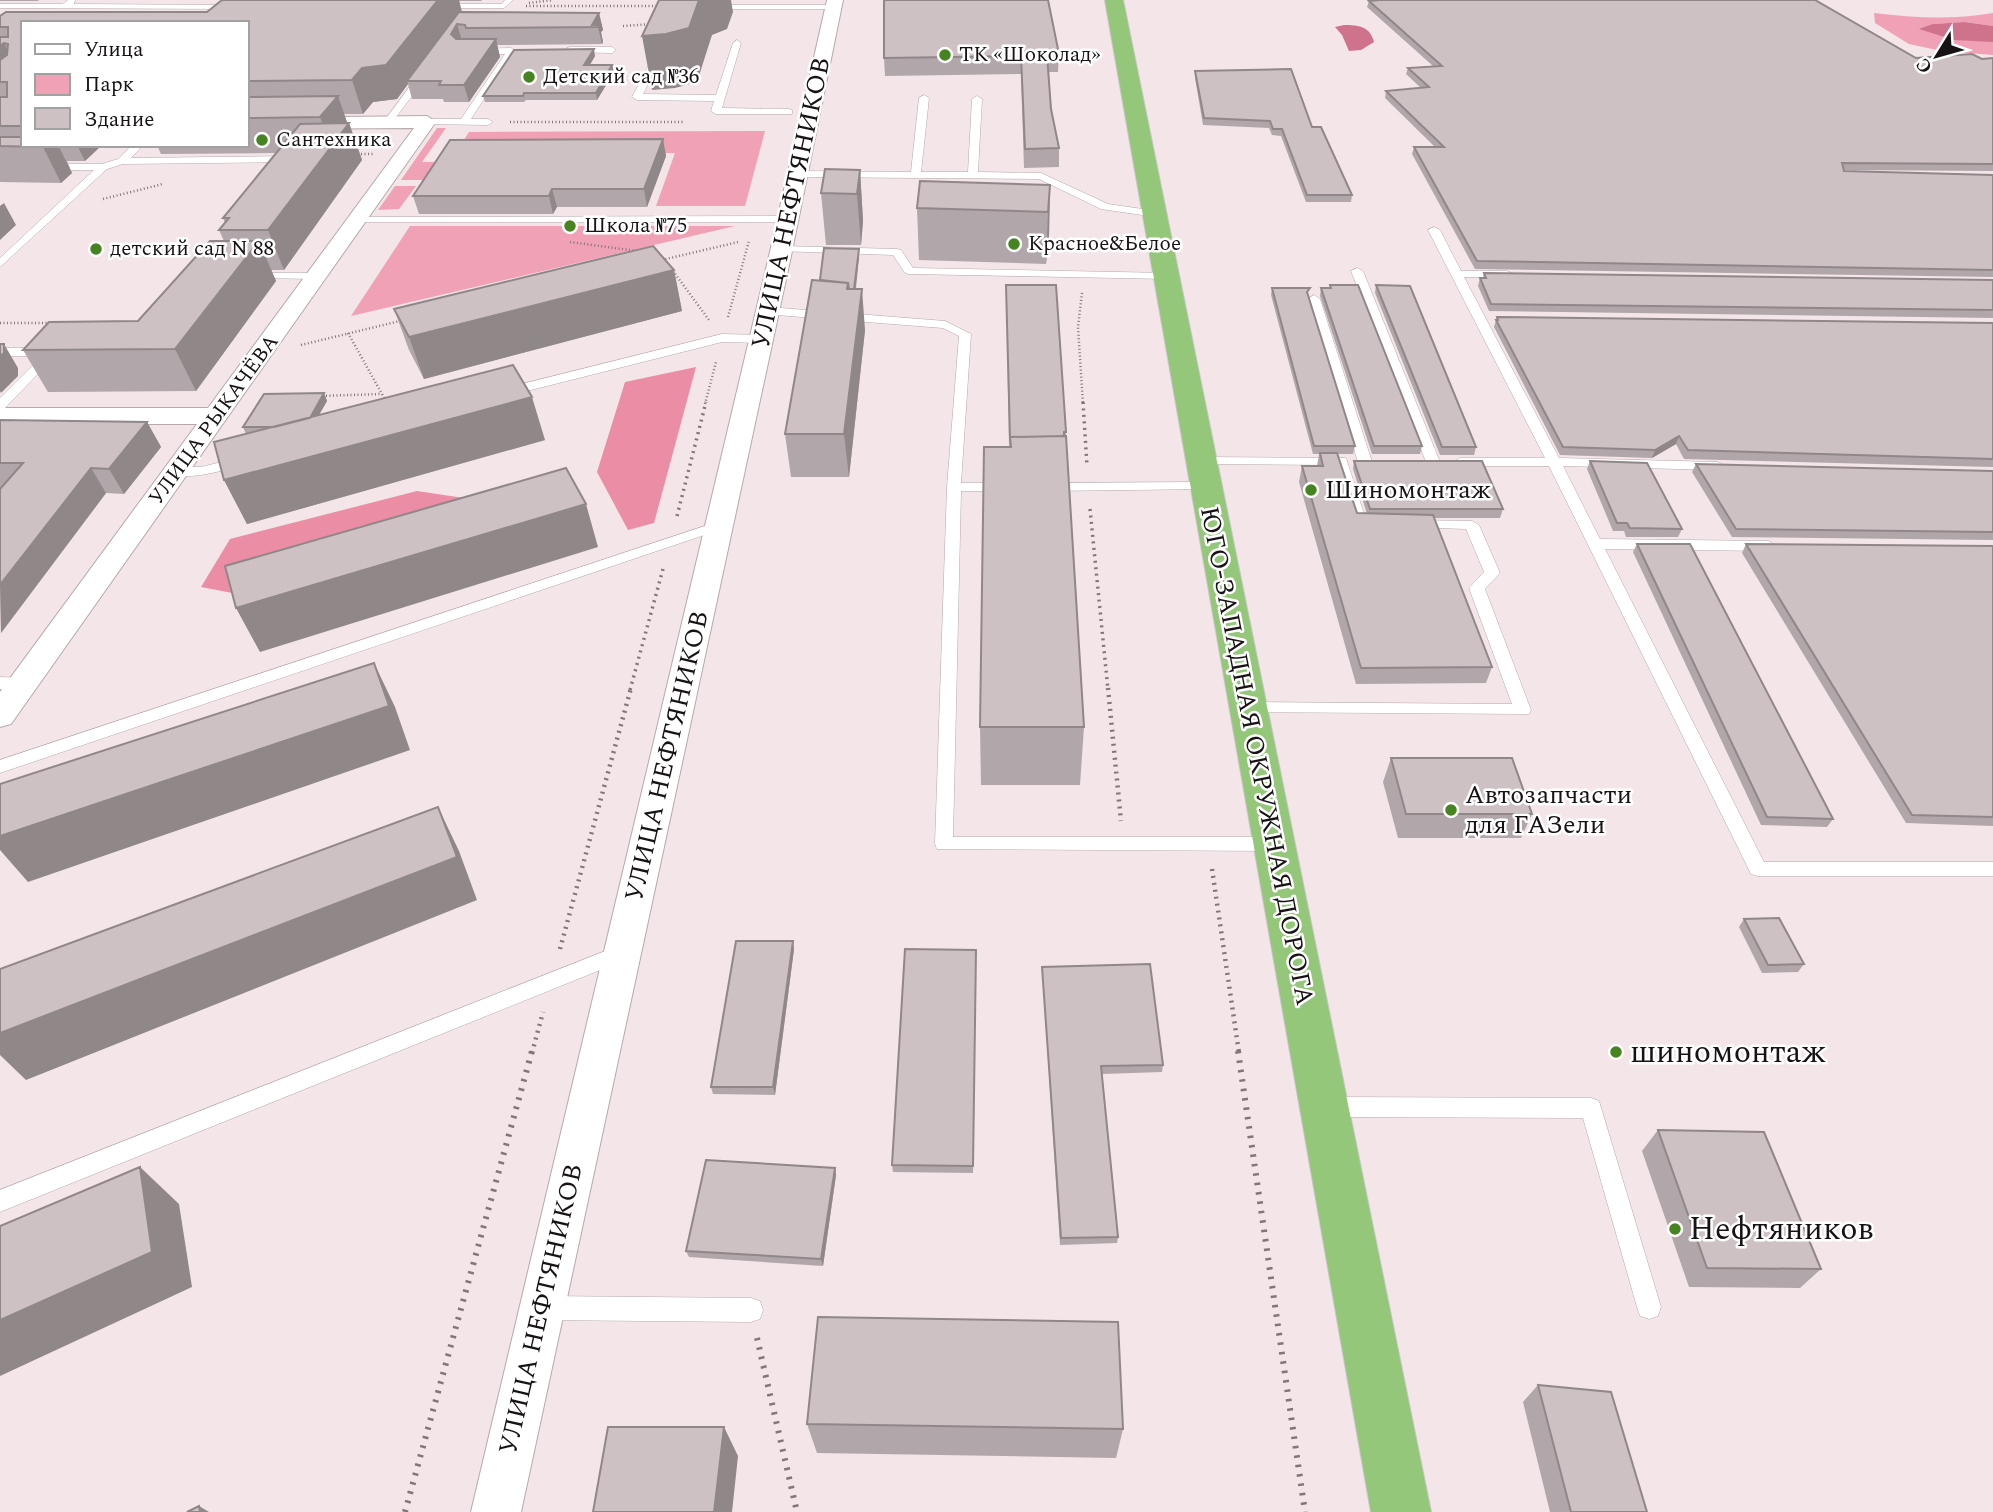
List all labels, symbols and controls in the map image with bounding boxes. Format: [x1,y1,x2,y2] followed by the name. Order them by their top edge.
[21,21,248,147] legend
[1902,21,1972,91] north arrow
[84,34,144,66] text: Улица
[959,39,1101,71] place label: ТК «Шоколад»
[937,47,953,63] marker: ТК «Шоколад»
[1909,51,1940,79] text: С
[741,54,841,352] street label: УЛИЦА НЕФТЯНИКОВ
[543,61,699,93] place label: Детский сад №36
[84,69,135,101] text: Парк
[521,69,537,85] marker: Детский сад №36
[84,104,154,136] text: Здание
[276,124,392,156] place label: Сантехника
[254,132,270,148] marker: Сантехника
[584,210,687,242] place label: Школа №75
[562,218,578,234] marker: Школа №75
[1028,228,1181,260] place label: Красное&Белое
[110,233,274,265] place label: детский сад N 88
[1006,236,1022,252] marker: Красное&Белое
[88,241,104,257] marker: детский сад N 88
[141,328,287,512] street label: УЛИЦА РЫКАЧЁВА
[1325,470,1491,510] place label: Шиномонтаж
[1303,482,1319,498] marker: Шиномонтаж
[1189,503,1325,1009] street label: ЮГО-ЗАПАДНАЯ ОКРУЖНАЯ ДОРОГА
[614,607,720,905] street label: УЛИЦА НЕФТЯНИКОВ
[1465,775,1632,845] place label: Автозапчасти для ГАЗели
[1443,802,1459,818] marker: Автозапчасти для ГАЗели
[1630,1028,1826,1077] place label: шиномонтаж
[1608,1044,1624,1060] marker: шиномонтаж
[488,1160,594,1458] street label: УЛИЦА НЕФТЯНИКОВ
[1689,1205,1874,1254] place label: Нефтяников
[1667,1221,1683,1237] marker: Нефтяников

